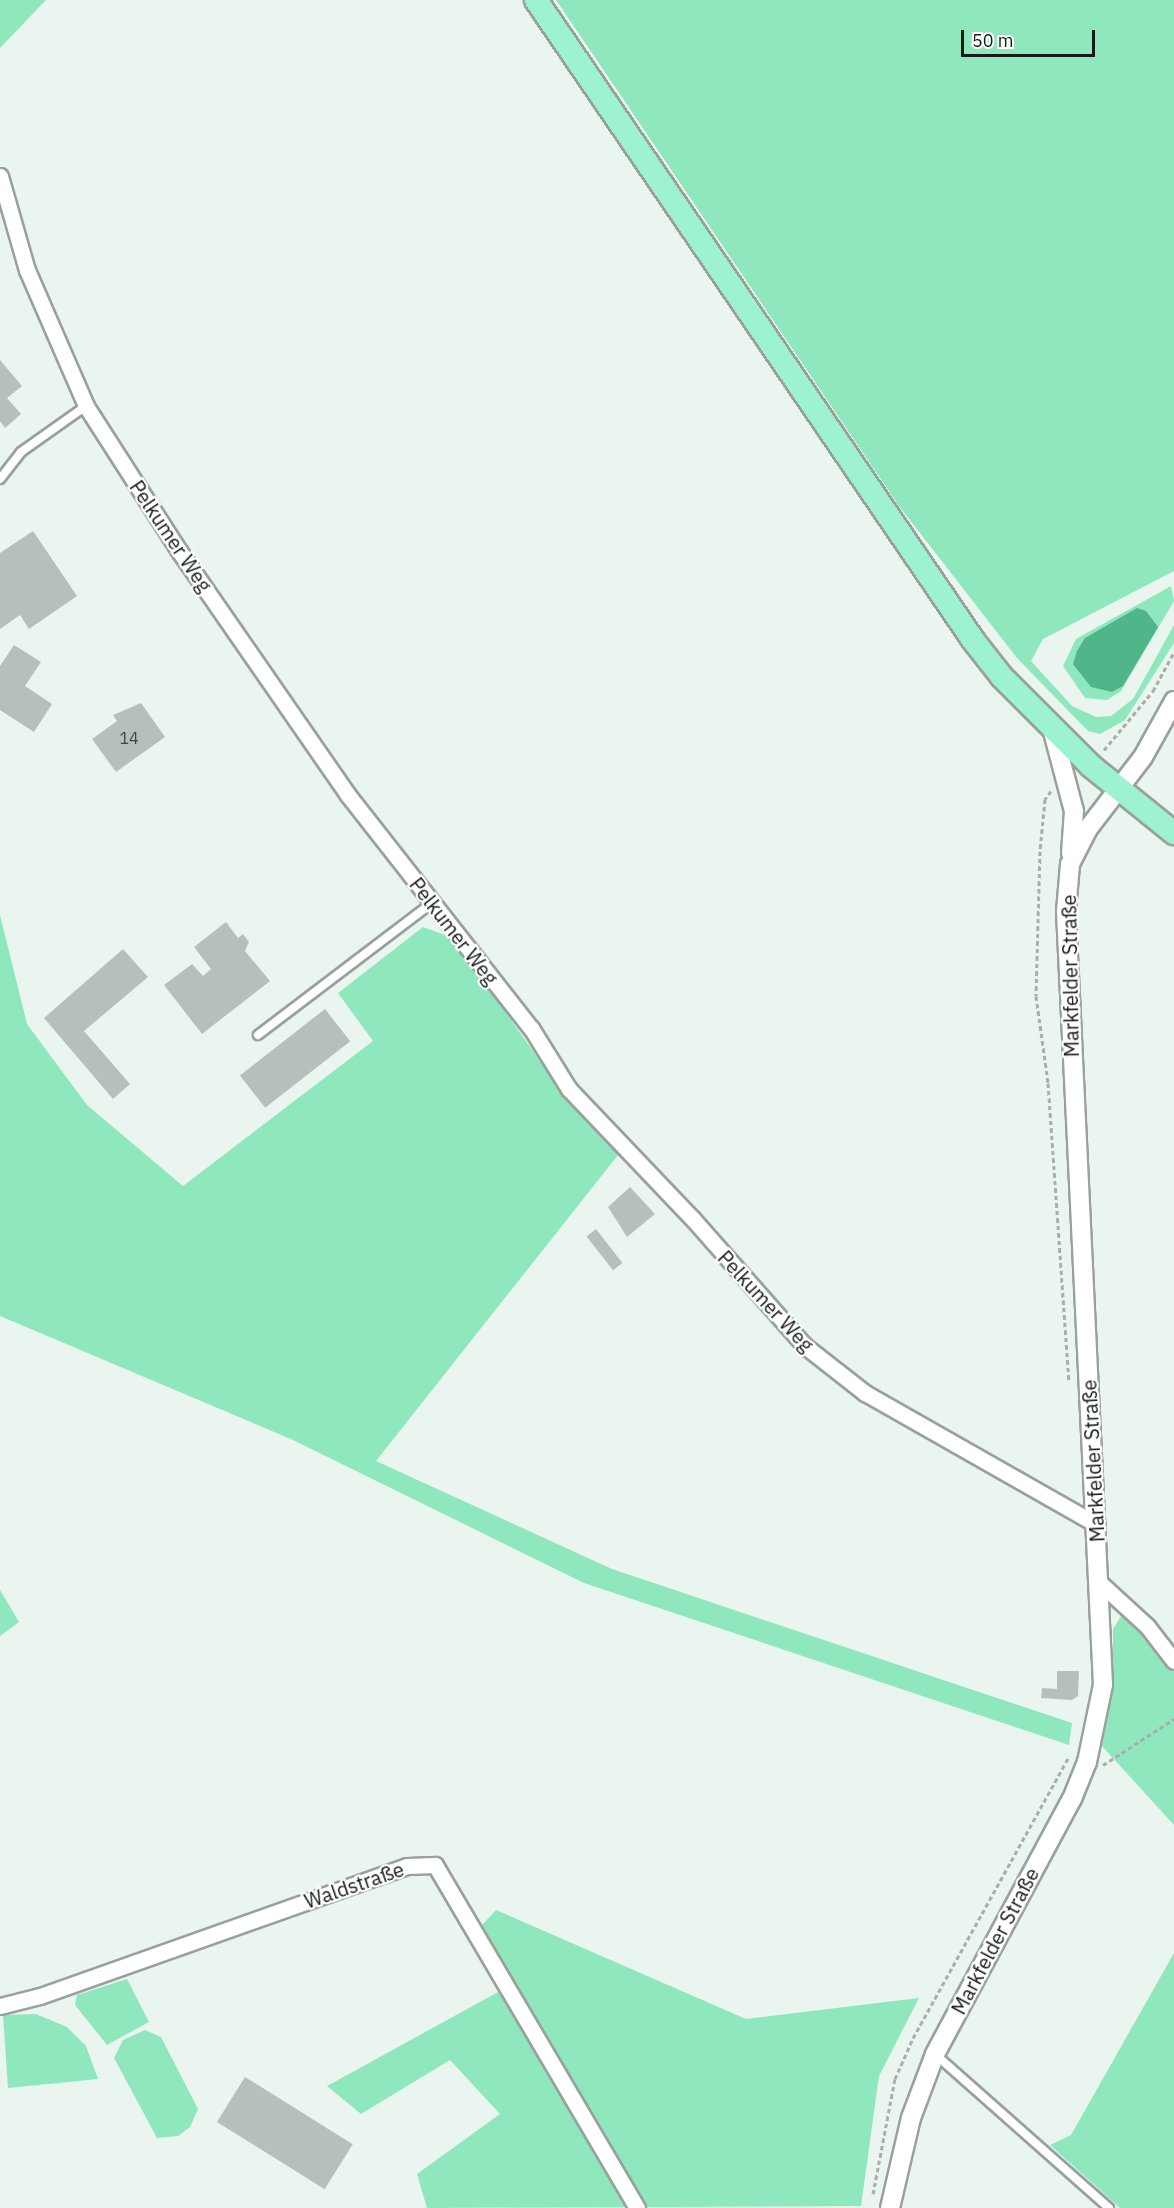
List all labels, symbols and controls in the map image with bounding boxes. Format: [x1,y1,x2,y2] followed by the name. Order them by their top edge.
[964,18,1098,56] scale bar
[972,29,1014,52] text: 50 m
[125,476,217,596] street label: Pelkumer Weg
[119,728,139,748] house number: 14
[405,873,503,989] street label: Pelkumer Weg
[1057,894,1083,1058] street label: Markfelder Straße
[713,1245,819,1357] street label: Pelkumer Weg
[1077,1379,1109,1543] street label: Markfelder Straße
[301,1857,407,1913] street label: Waldstraße
[946,1864,1044,2018] street label: Markfelder Straße

